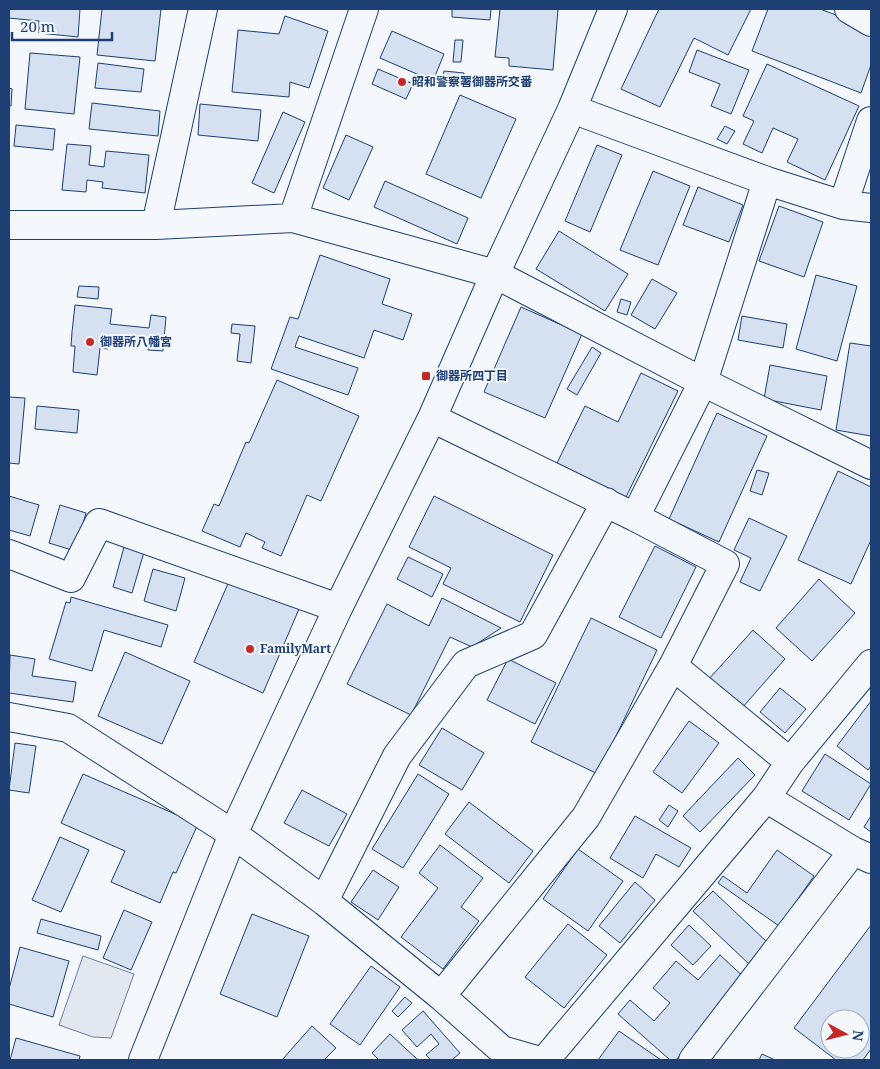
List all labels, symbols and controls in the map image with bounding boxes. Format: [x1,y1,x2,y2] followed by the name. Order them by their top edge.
[12,10,112,42] scale bar
[20,16,55,36] text: 20 m
[412,73,533,90] place label: 昭和警察署御器所交番
[396,76,408,88] marker: 昭和警察署御器所交番
[100,333,172,350] place label: 御器所八幡宮
[84,336,96,348] marker: 御器所八幡宮
[436,367,508,384] place label: 御器所四丁目
[420,370,432,382] marker: 御器所四丁目
[260,640,331,657] place label: FamilyMart
[244,643,256,655] marker: FamilyMart
[820,1009,870,1059] north arrow
[848,1029,869,1042] text: N

